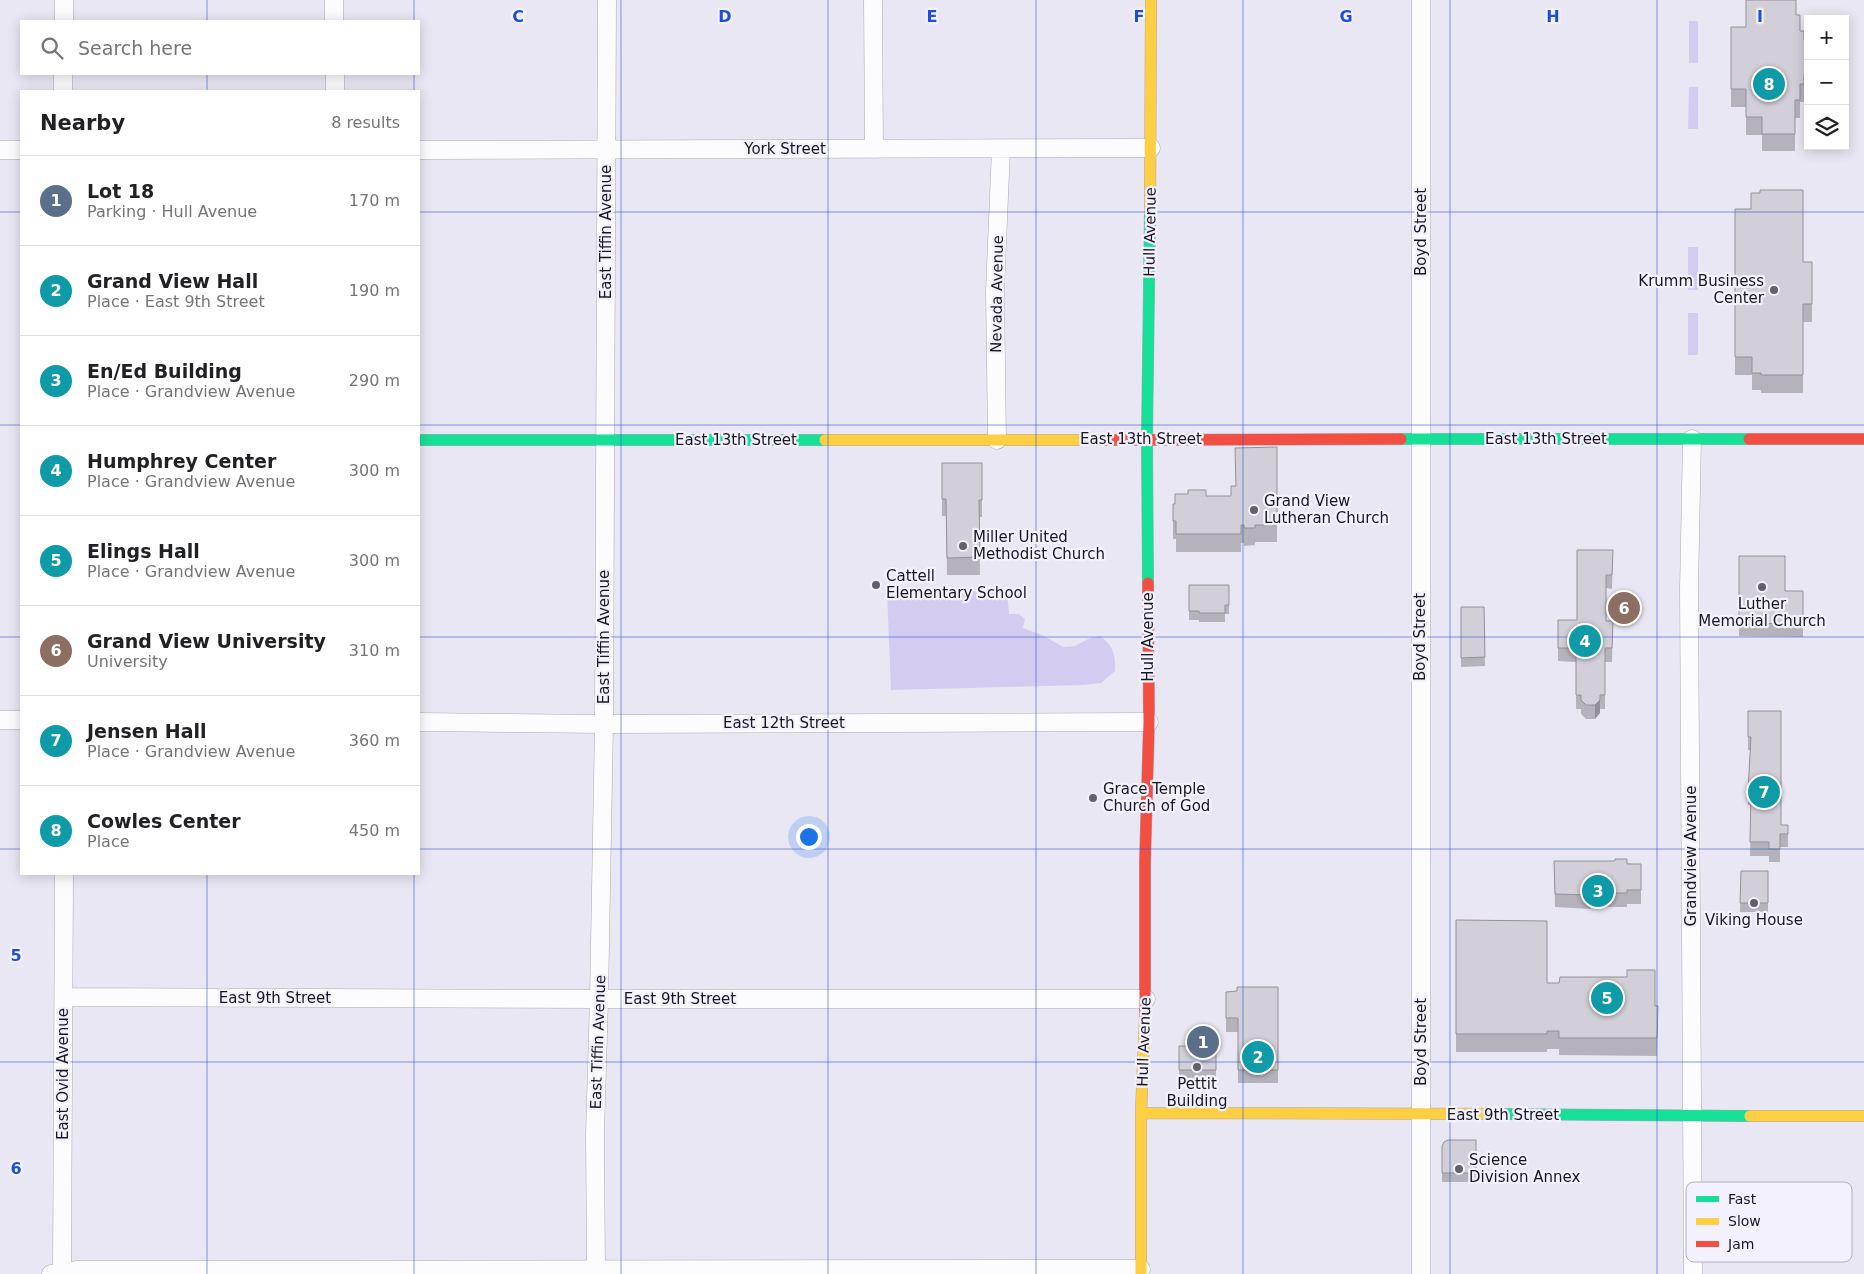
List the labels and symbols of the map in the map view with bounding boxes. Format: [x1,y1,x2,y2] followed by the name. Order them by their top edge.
[512,7,524,26] text: C
[718,7,732,26] text: D
[927,7,937,26] text: E
[1134,7,1144,26] text: F
[1339,7,1353,26] text: G
[1546,7,1560,26] text: H
[1757,7,1763,26] text: I
[1753,65,1785,103] pin: 8
[743,140,826,158] street label: York Street
[597,165,615,299] street label: East Tiffin Avenue
[1140,187,1160,277] street label: Hull Avenue
[1412,188,1430,276] street label: Boyd Street
[987,235,1007,353] street label: Nevada Avenue
[1638,272,1765,307] place label: Krumm Business Center
[1768,284,1780,296] marker: Krumm Business Center
[1080,430,1202,448] street label: East 13th Street
[1485,430,1607,448] street label: East 13th Street
[675,431,797,449] street label: East 13th Street
[1264,492,1389,527] place label: Grand View Lutheran Church
[1248,504,1260,516] marker: Grand View Lutheran Church
[973,528,1105,563] place label: Miller United Methodist Church
[957,540,969,552] marker: Miller United Methodist Church
[886,567,1027,602] place label: Cattell Elementary School
[595,570,613,704] street label: East Tiffin Avenue
[870,579,882,591] marker: Cattell Elementary School
[1756,581,1768,593] marker: Luther Memorial Church
[1608,589,1640,627] pin: 6
[1139,592,1157,682] street label: Hull Avenue
[1411,593,1429,681] street label: Boyd Street
[1698,595,1826,630] place label: Luther Memorial Church
[1569,622,1601,660] pin: 4
[723,714,845,732] street label: East 12th Street
[1748,773,1780,811] pin: 7
[1103,780,1210,815] place label: Grace Temple Church of God
[1682,785,1700,927] street label: Grandview Avenue
[1087,792,1099,804] marker: Grace Temple Church of God
[796,824,822,850] your location
[1582,872,1614,910] pin: 3
[1748,897,1760,909] marker: Viking House
[1705,911,1803,929] place label: Viking House
[10,946,22,965] text: 5
[587,974,609,1110] street label: East Tiffin Avenue
[1591,979,1623,1017] pin: 5
[219,989,331,1007] street label: East 9th Street
[624,990,736,1008] street label: East 9th Street
[1133,997,1155,1087] street label: Hull Avenue
[1412,998,1430,1086] street label: Boyd Street
[54,1008,72,1140] street label: East Ovid Avenue
[1187,1023,1219,1061] pin: 1
[1242,1038,1274,1076] pin: 2
[1191,1061,1203,1073] marker: Pettit Building
[1167,1075,1227,1110] place label: Pettit Building
[1447,1106,1559,1124] street label: East 9th Street
[1469,1151,1580,1186] place label: Science Division Annex
[10,1159,22,1178] text: 6
[1453,1163,1465,1175] marker: Science Division Annex
[1686,1182,1852,1262] legend
[1728,1191,1757,1207] text: Fast
[1728,1213,1761,1229] text: Slow
[1727,1236,1754,1252] text: Jam

